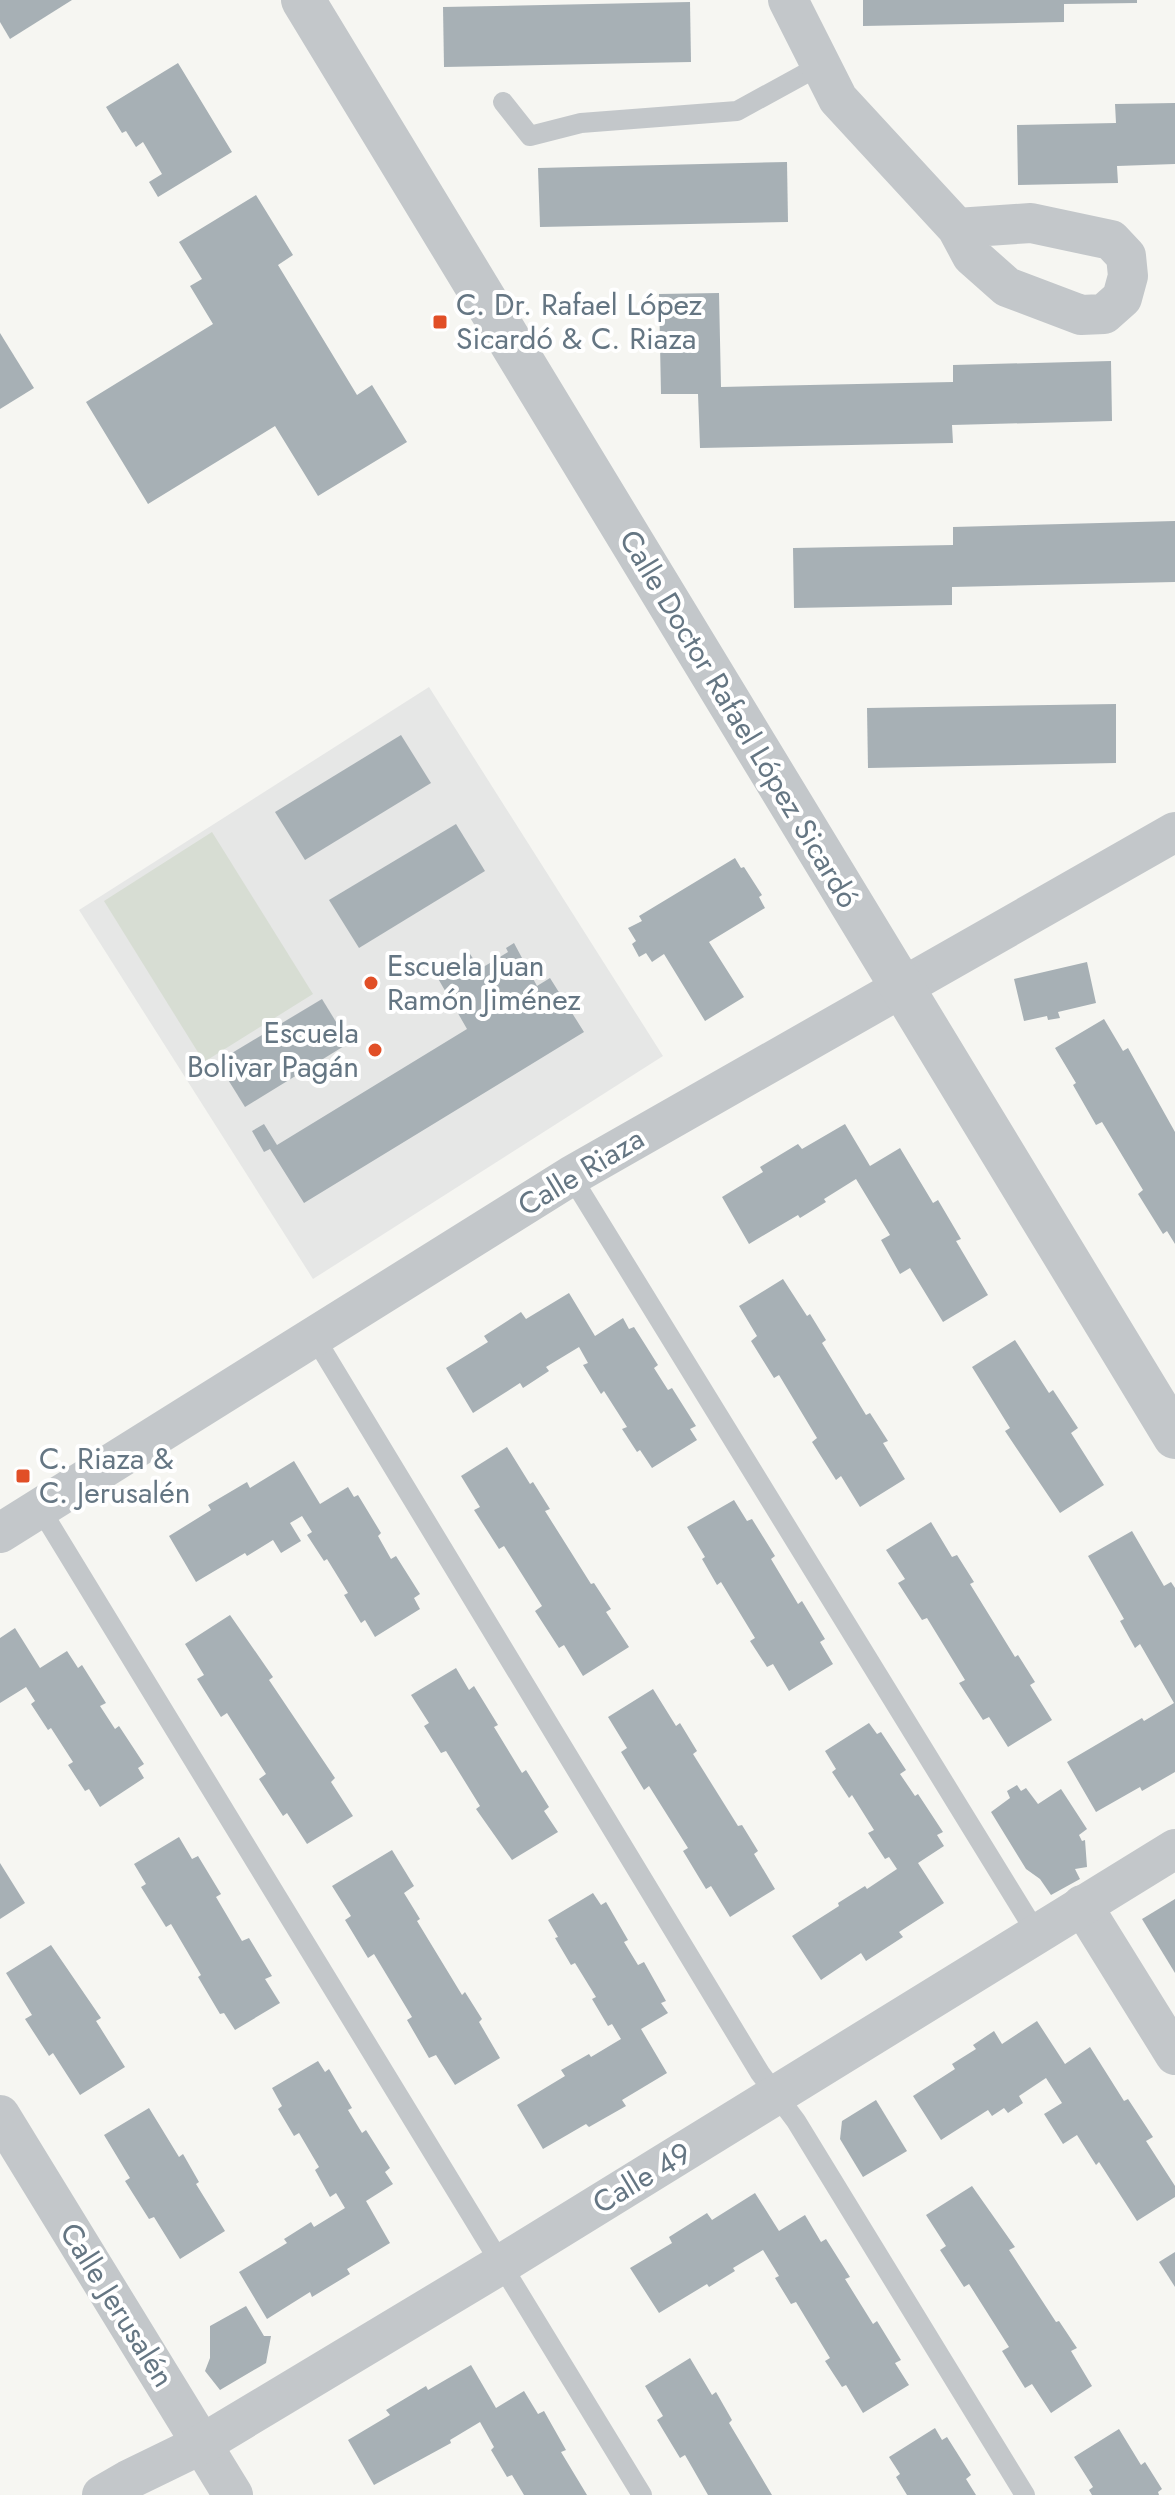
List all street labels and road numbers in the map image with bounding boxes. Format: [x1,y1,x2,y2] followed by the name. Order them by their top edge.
[609,522,870,916] street label: Calle Doctor Rafael López Sicardó
[509,1117,652,1226] street label: Calle Riaza
[584,2131,699,2224] street label: Calle 49
[50,2214,185,2395] street label: Calle Jerusalén

